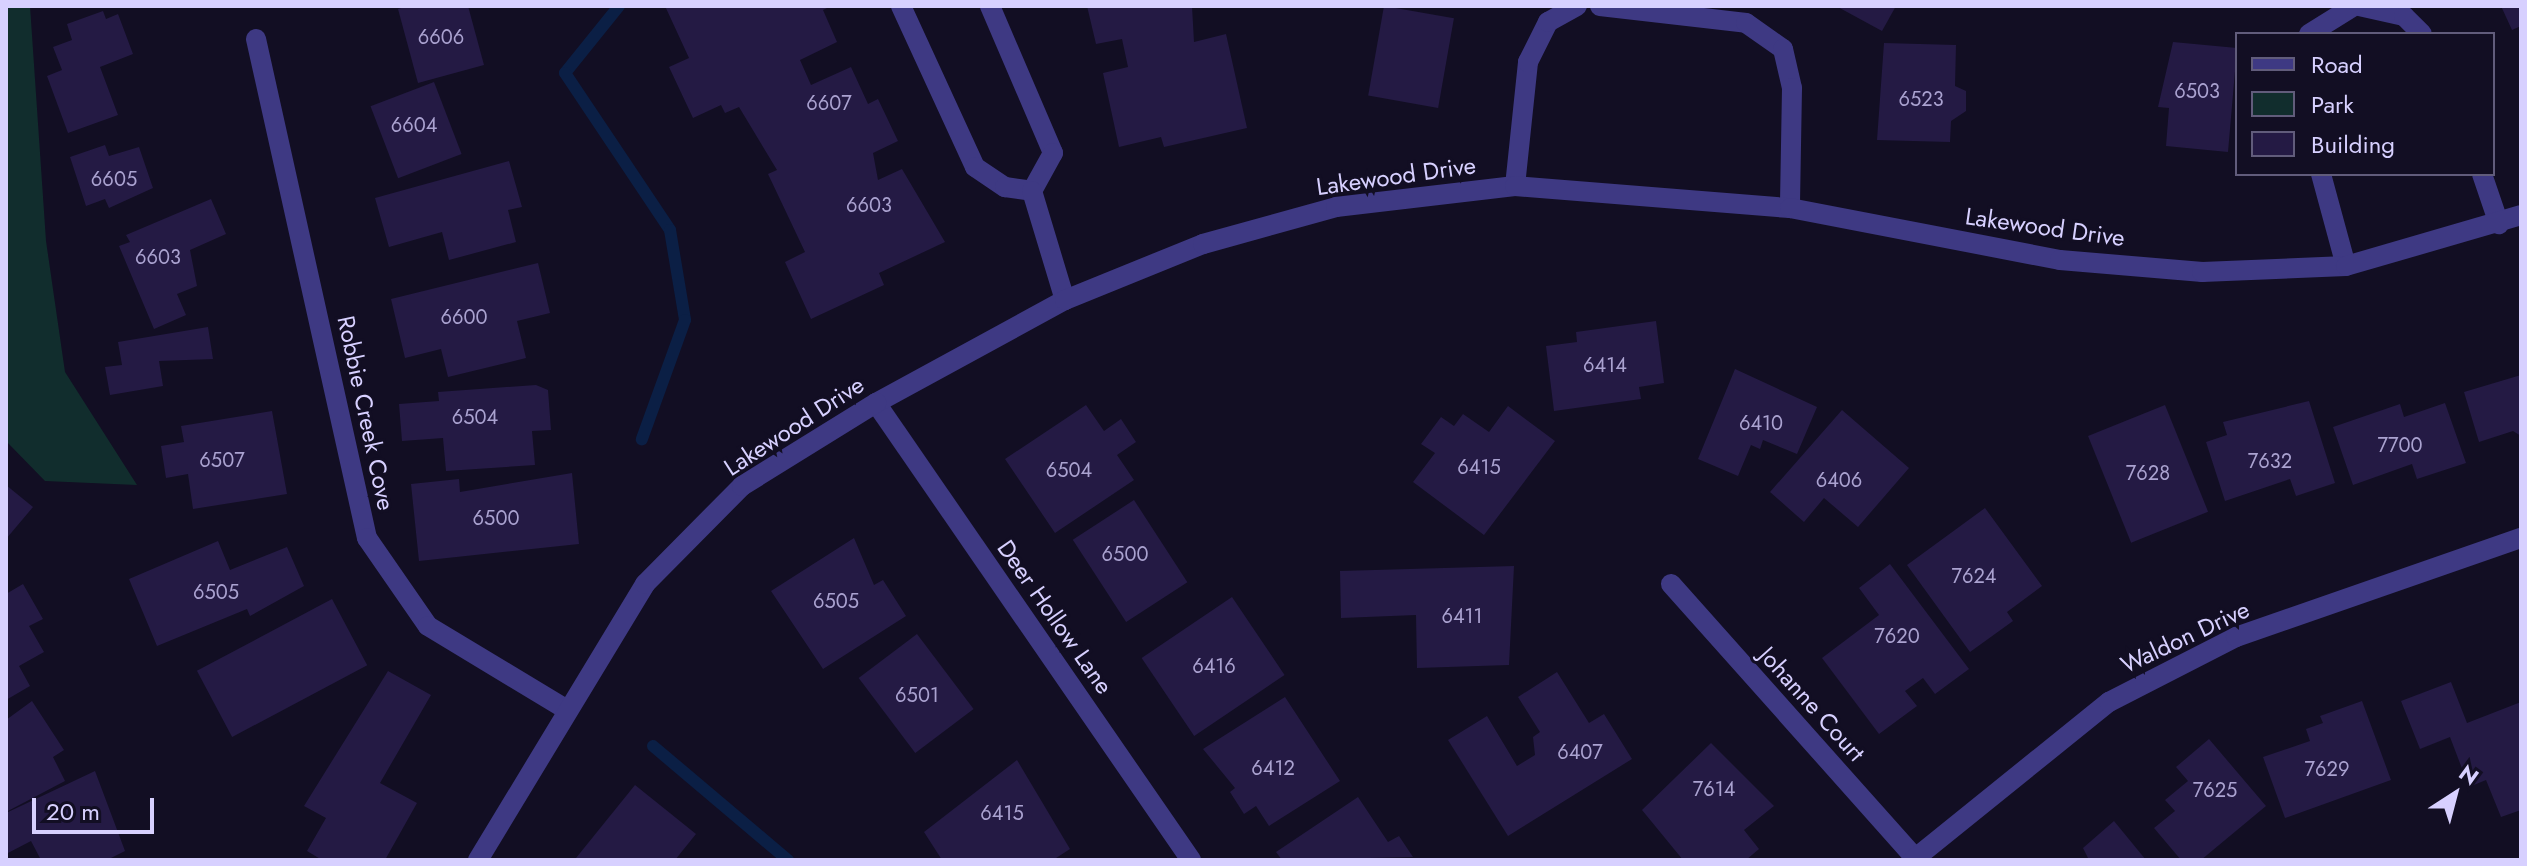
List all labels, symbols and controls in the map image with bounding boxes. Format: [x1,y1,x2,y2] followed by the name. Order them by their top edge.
[418,25,464,49] house number: 6606
[2235,32,2495,176] legend
[2311,47,2363,82] text: Road
[2174,79,2220,103] house number: 6503
[1898,87,1944,111] house number: 6523
[2311,87,2354,122] text: Park
[806,91,852,115] house number: 6607
[391,113,437,137] house number: 6604
[2311,127,2395,162] text: Building
[1314,151,1478,201] street label: Lakewood Drive
[91,167,137,191] house number: 6605
[846,193,892,217] house number: 6603
[1963,202,2127,252] street label: Lakewood Drive
[135,245,181,269] house number: 6603
[440,305,488,329] house number: 6600
[331,313,401,513] street label: Robbie Creek Cove
[1583,353,1627,377] house number: 6414
[719,370,869,482] street label: Lakewood Drive
[452,405,498,429] house number: 6504
[1739,411,1783,435] house number: 6410
[2378,433,2422,457] house number: 7700
[199,448,245,472] house number: 6507
[2248,449,2292,473] house number: 7632
[1457,455,1501,479] house number: 6415
[1046,458,1092,482] house number: 6504
[2126,461,2170,485] house number: 7628
[1816,468,1862,492] house number: 6406
[473,506,519,530] house number: 6500
[991,534,1119,700] street label: Deer Hollow Lane
[1102,542,1148,566] house number: 6500
[1951,564,1997,588] house number: 7624
[193,580,239,604] house number: 6505
[813,589,859,613] house number: 6505
[2116,595,2254,679] street label: Waldon Drive
[1441,604,1483,628] house number: 6411
[1874,624,1920,648] house number: 7620
[1753,641,1871,767] street label: Johanne Court
[1192,654,1236,678] house number: 6416
[895,683,939,707] house number: 6501
[1557,740,1603,764] house number: 6407
[2415,754,2495,834] north arrow
[1251,756,1295,780] house number: 6412
[2305,757,2349,781] house number: 7629
[2453,757,2486,793] text: N
[1693,777,1735,801] house number: 7614
[2193,778,2237,802] house number: 7625
[36,782,158,832] scale bar
[46,794,100,829] text: 20 m
[980,801,1024,825] house number: 6415

